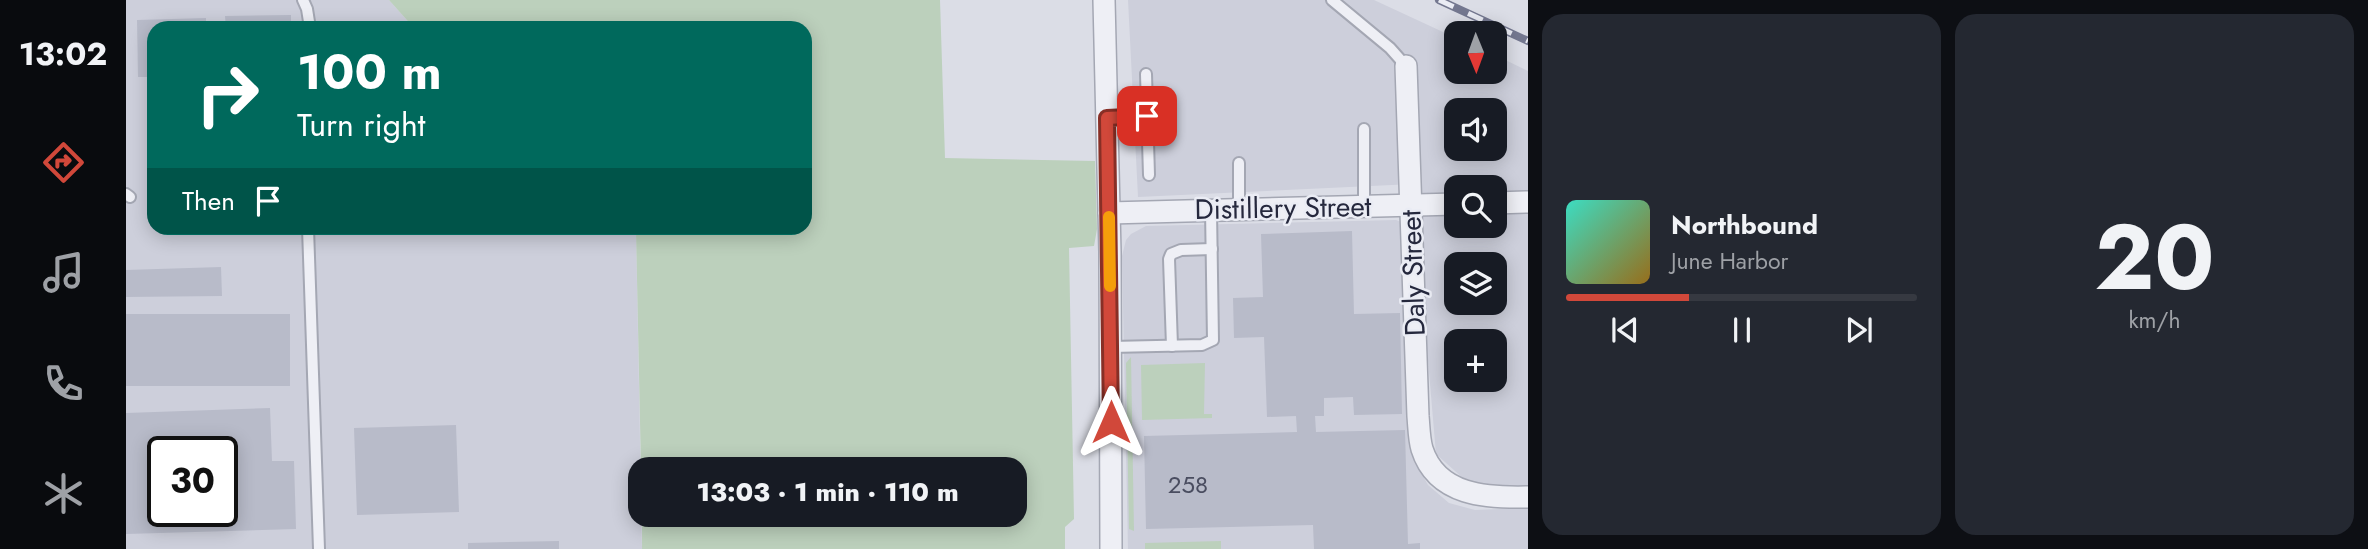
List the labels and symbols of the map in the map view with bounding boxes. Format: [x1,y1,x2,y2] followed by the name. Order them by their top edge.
[1444,21,1507,84] north arrow
[1117,86,1177,146] pin
[1194,186,1372,230] street label: Distillery Street
[1390,209,1436,337] street label: Daly Street
[1074,385,1148,459] position arrow
[147,436,238,527] speed limit sign: 30
[1168,467,1208,502] house number: 258

